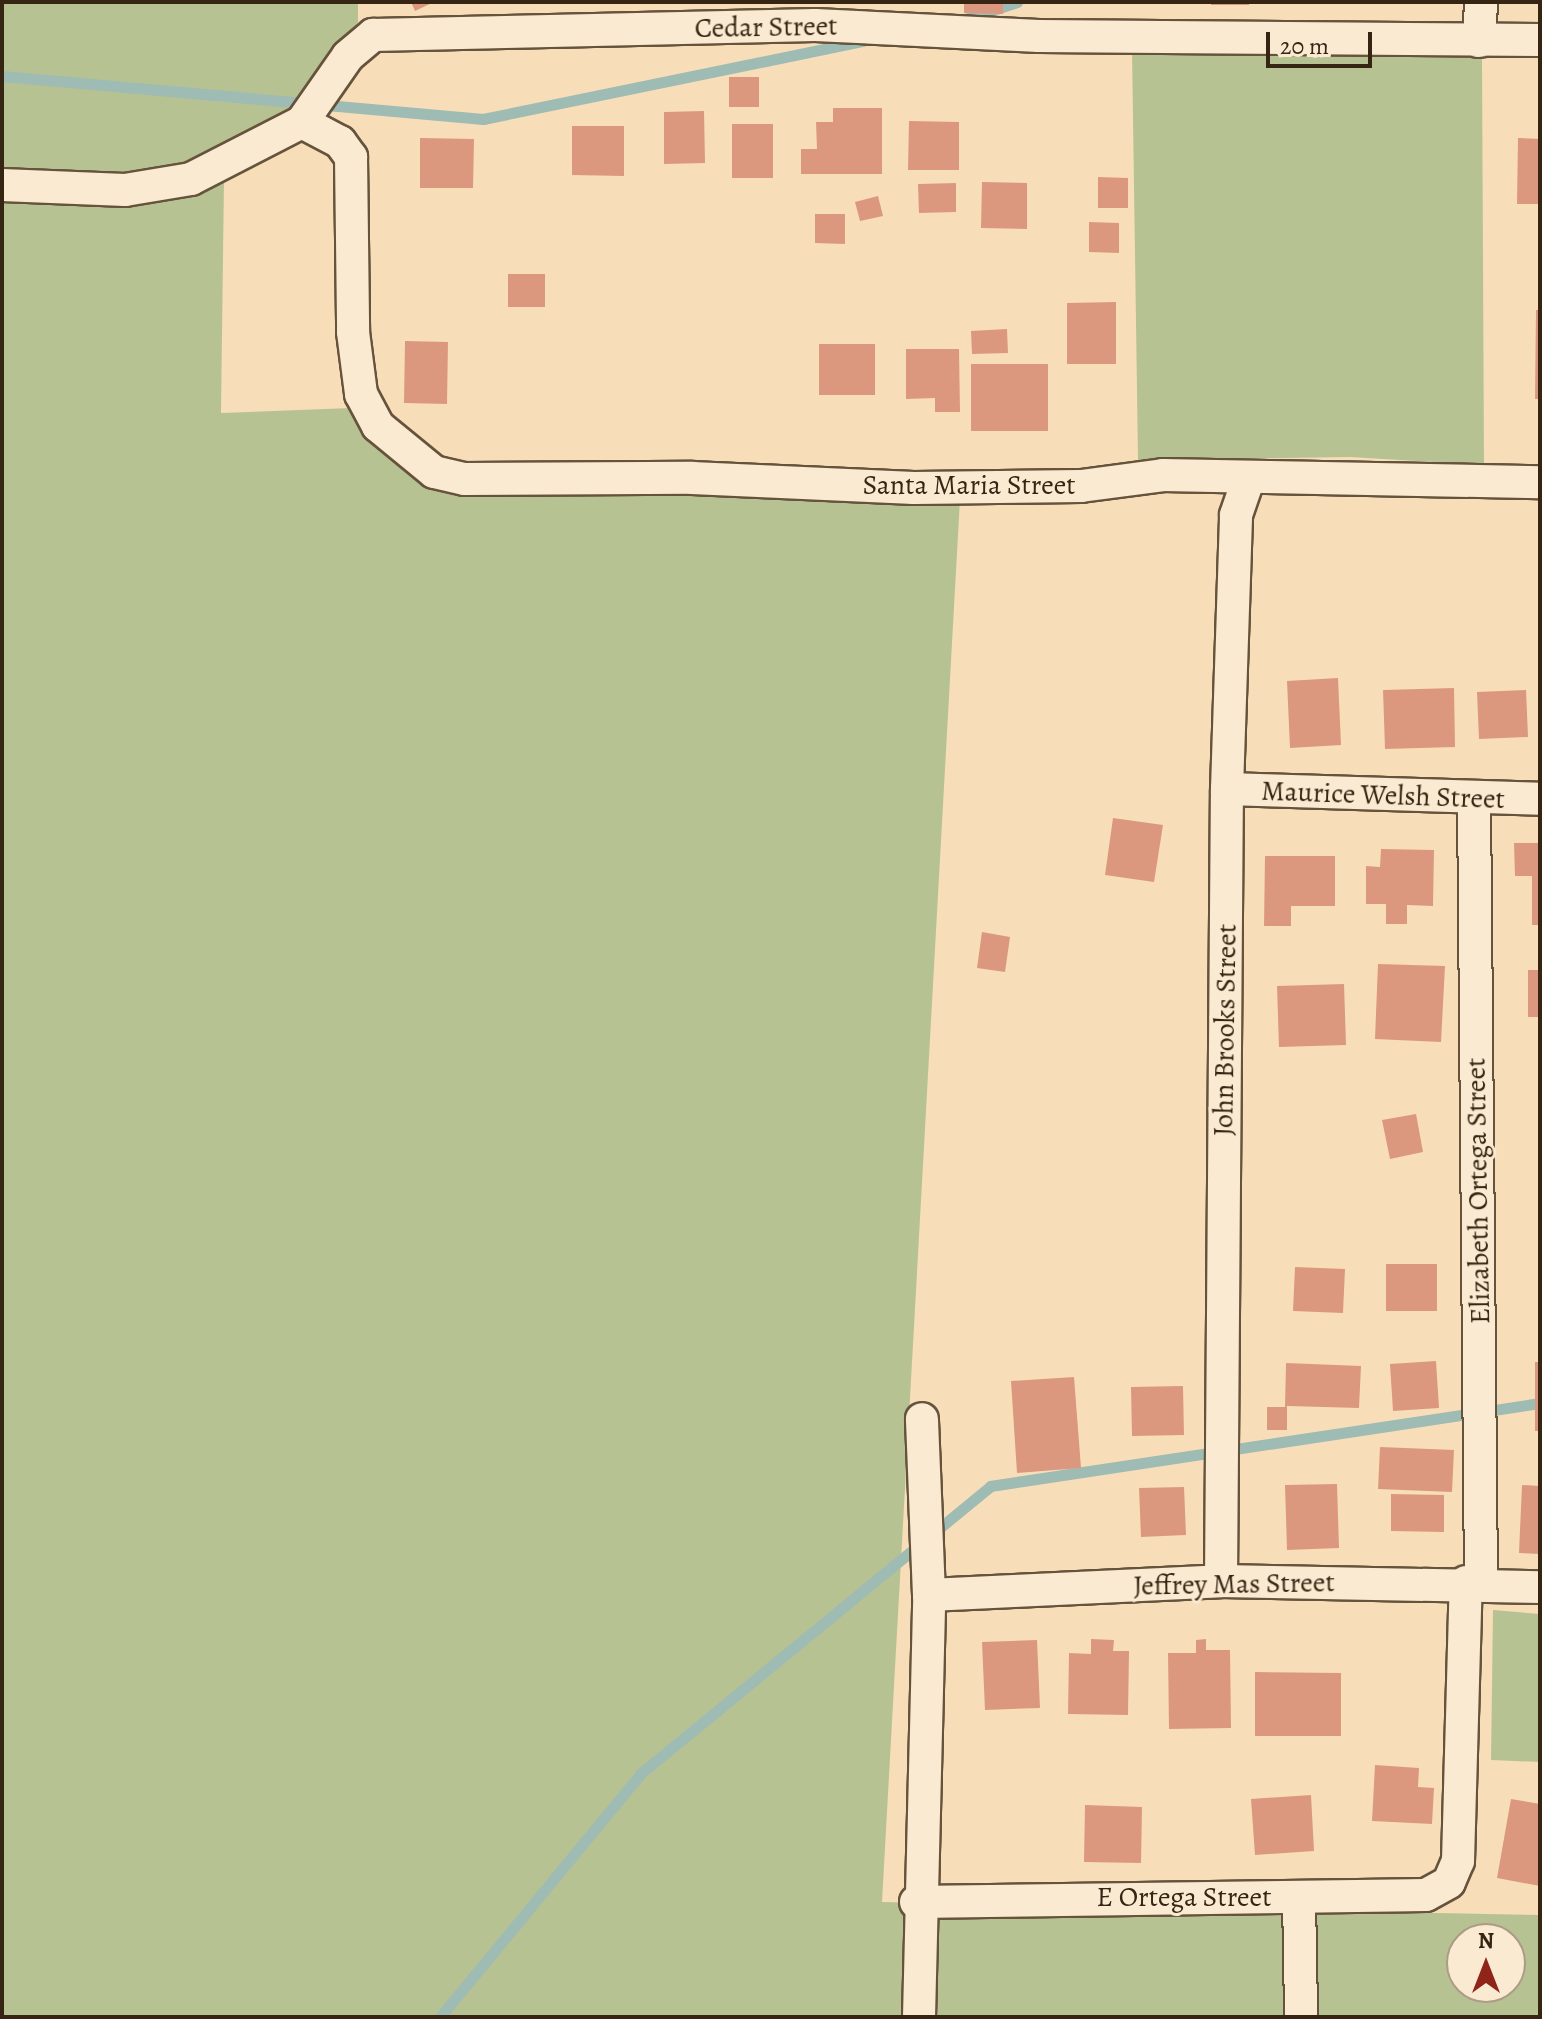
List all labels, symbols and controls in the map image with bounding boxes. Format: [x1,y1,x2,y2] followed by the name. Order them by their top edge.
[694,9,838,45] street label: Cedar Street
[1270,16,1376,66] scale bar
[1280,30,1329,62] text: 20 m
[862,468,1076,502] street label: Santa Maria Street
[1261,774,1505,816] street label: Maurice Welsh Street
[1206,924,1244,1136] street label: John Brooks Street
[1459,1058,1497,1324] street label: Elizabeth Ortega Street
[1133,1565,1335,1603] street label: Jeffrey Mas Street
[1097,1880,1271,1914] street label: E Ortega Street
[1446,1923,1526,2003] north arrow
[1478,1926,1494,1956] text: N

